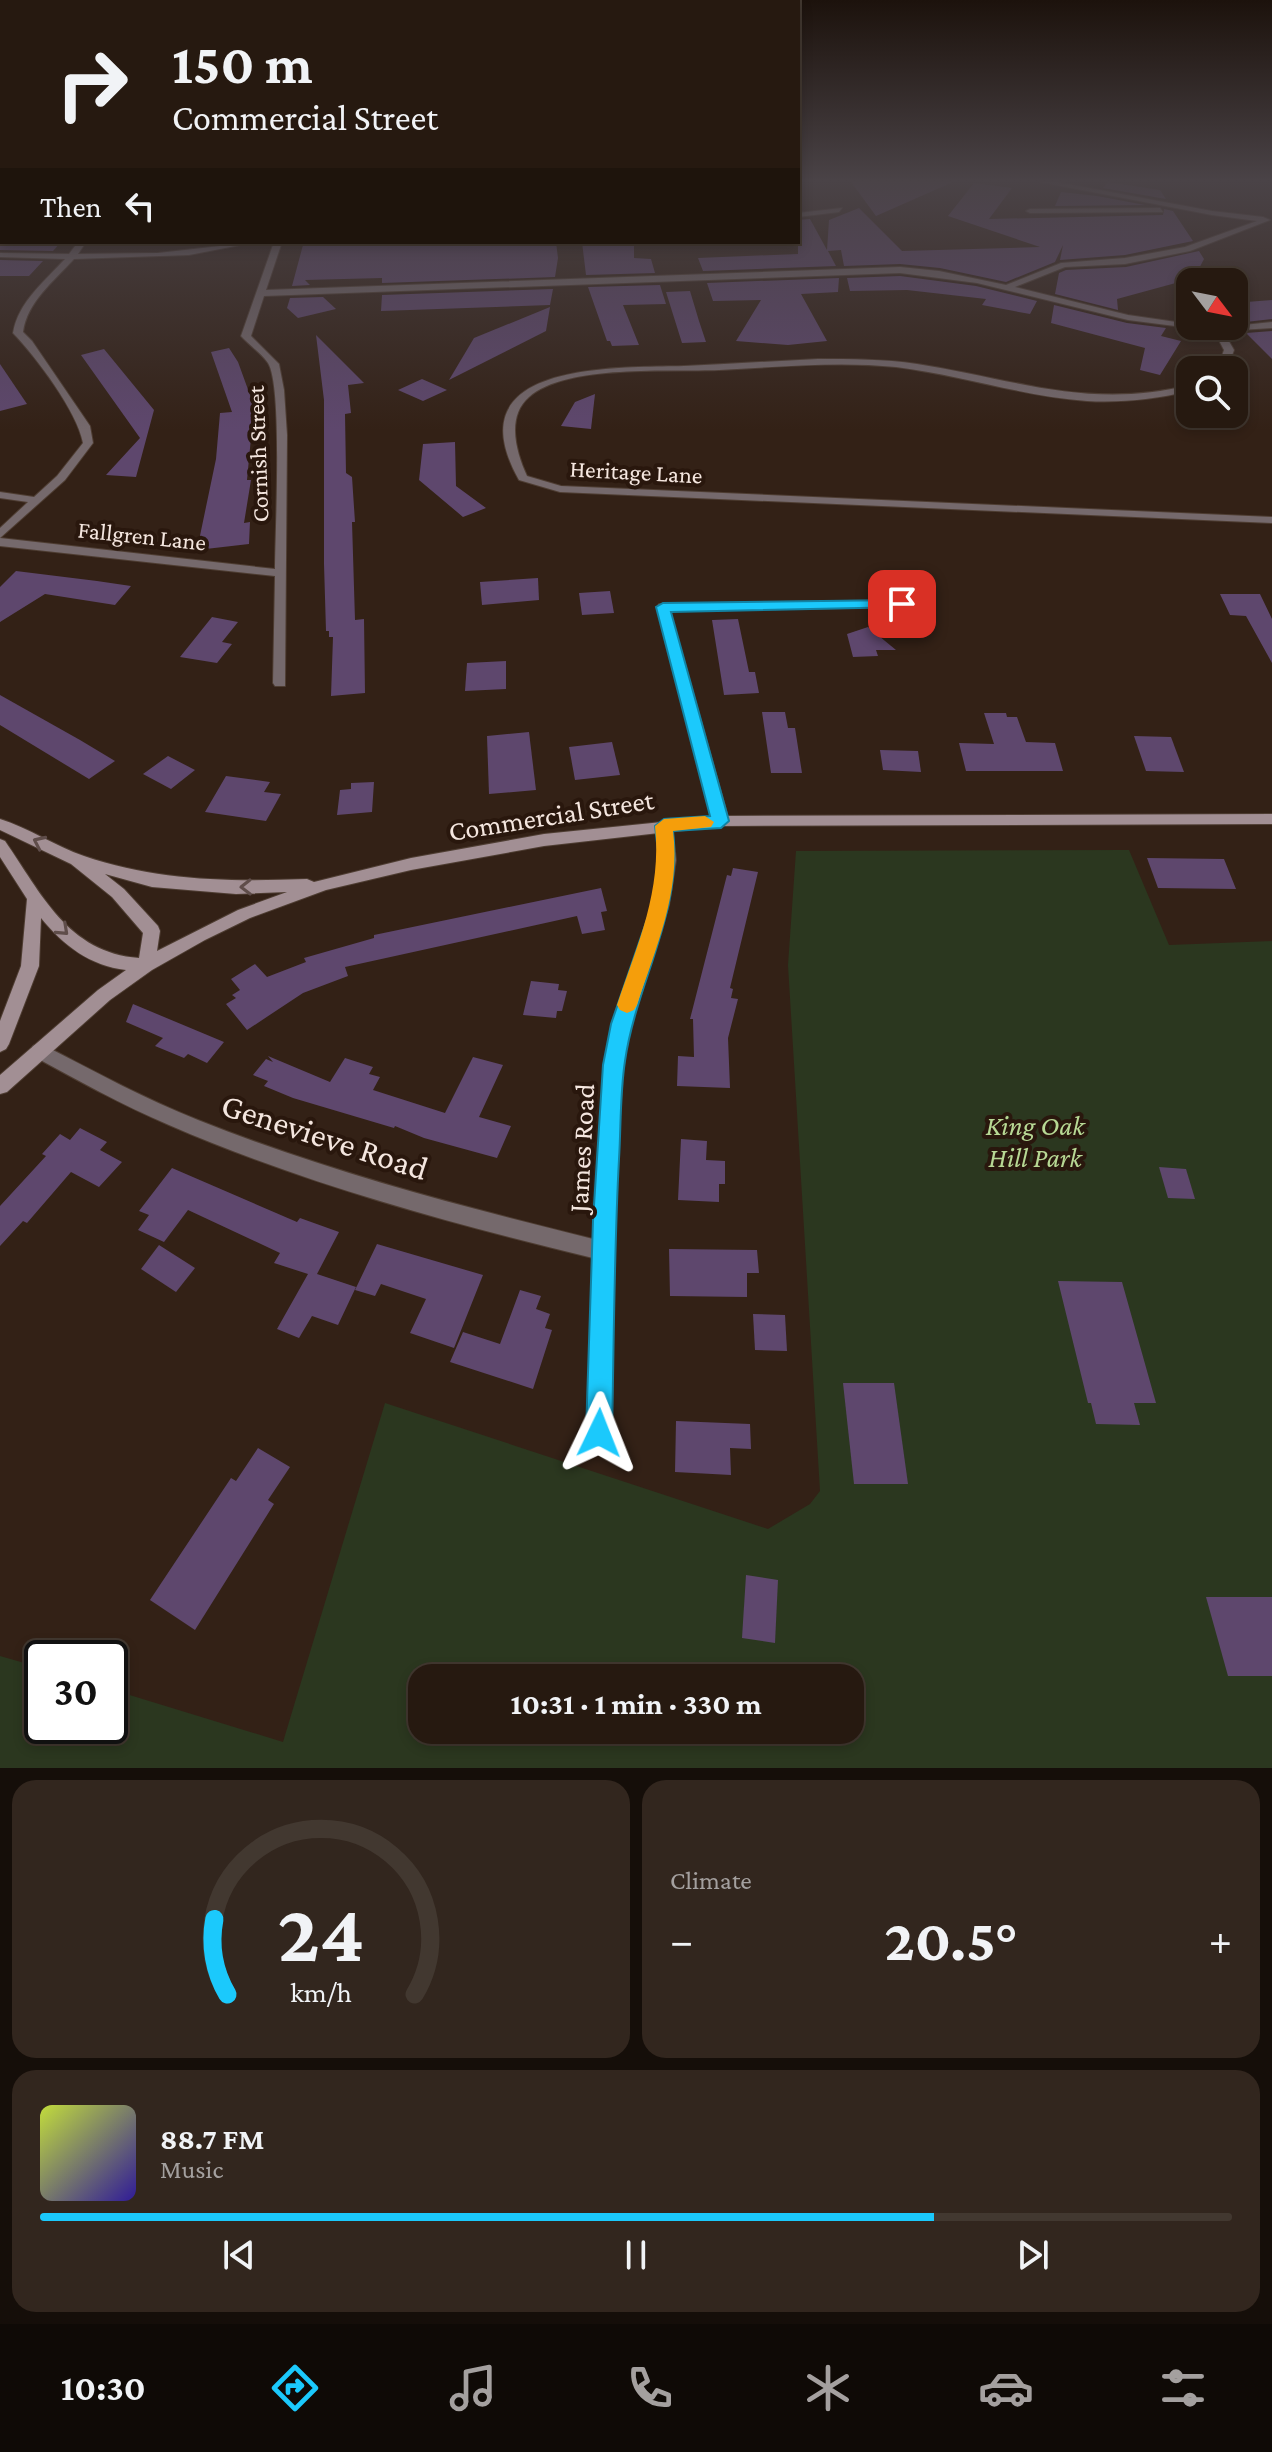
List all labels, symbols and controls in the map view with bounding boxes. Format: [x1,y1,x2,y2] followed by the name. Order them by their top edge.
[40,32,144,136] icon: right
[172,33,313,95] text: 150 m
[172,98,438,138] text: Commercial Street
[118,184,162,228] icon: left
[40,190,102,223] text: Then
[1176,268,1248,340] north arrow
[1176,268,1248,428] map controls
[1176,356,1248,428] button: search
[242,384,273,523] street label: Cornish Street
[569,455,703,488] street label: Heritage Lane
[76,515,208,556] street label: Fallgren Lane
[868,570,936,638] pin
[880,582,924,626] icon: arrive
[446,784,656,847] street label: Commercial Street
[32,836,47,852] one-way arrow
[239,879,252,896] one-way arrow
[53,920,68,934] one-way arrow
[562,1083,600,1216] street label: James Road
[217,1086,433,1187] street label: Genevieve Road
[985,1110,1086,1173] park label: King Oak Hill Park
[557,1391,641,1475] position arrow
[24,1640,128,1744] speed limit sign: 30
[510,1687,762,1720] text: 10:31 · 1 min · 330 m
[670,1866,752,1895] text: Climate
[277,1886,365,1979] text: 24
[884,1906,1018,1973] text: 20.5°
[670,1916,693,1964] text: −
[1209,1916,1232,1964] text: +
[290,1976,352,2008] text: km/h
[160,2122,264,2155] text: 88.7 FM
[160,2155,223,2184] text: Music
[217,2233,261,2277] icon: previous
[614,2233,658,2277] icon: pause
[1011,2233,1055,2277] icon: next
[267,2360,323,2416] icon: directions
[445,2360,501,2416] icon: music
[622,2360,678,2416] icon: phone
[800,2360,856,2416] icon: climate
[978,2360,1034,2416] icon: car
[1155,2360,1211,2416] icon: filters
[61,2368,146,2408] text: 10:30

